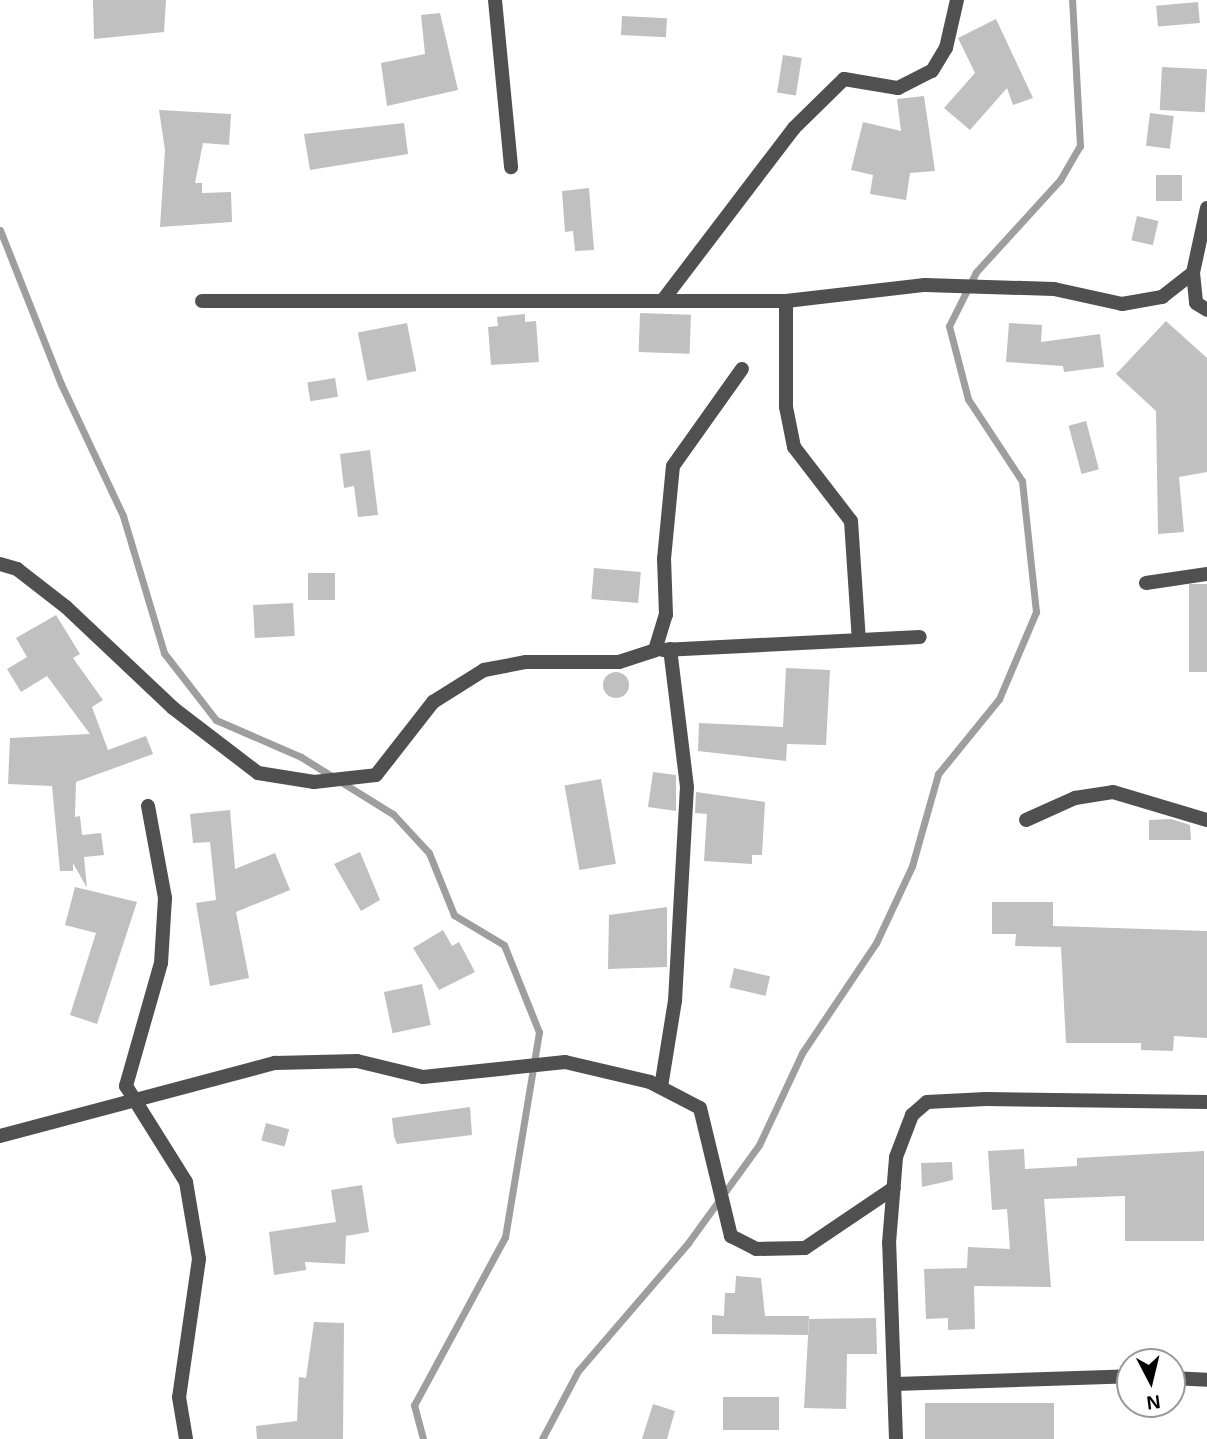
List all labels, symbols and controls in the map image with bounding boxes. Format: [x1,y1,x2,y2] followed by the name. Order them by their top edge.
[1116,1348,1186,1418] north arrow
[1145,1391,1161,1414] text: N

